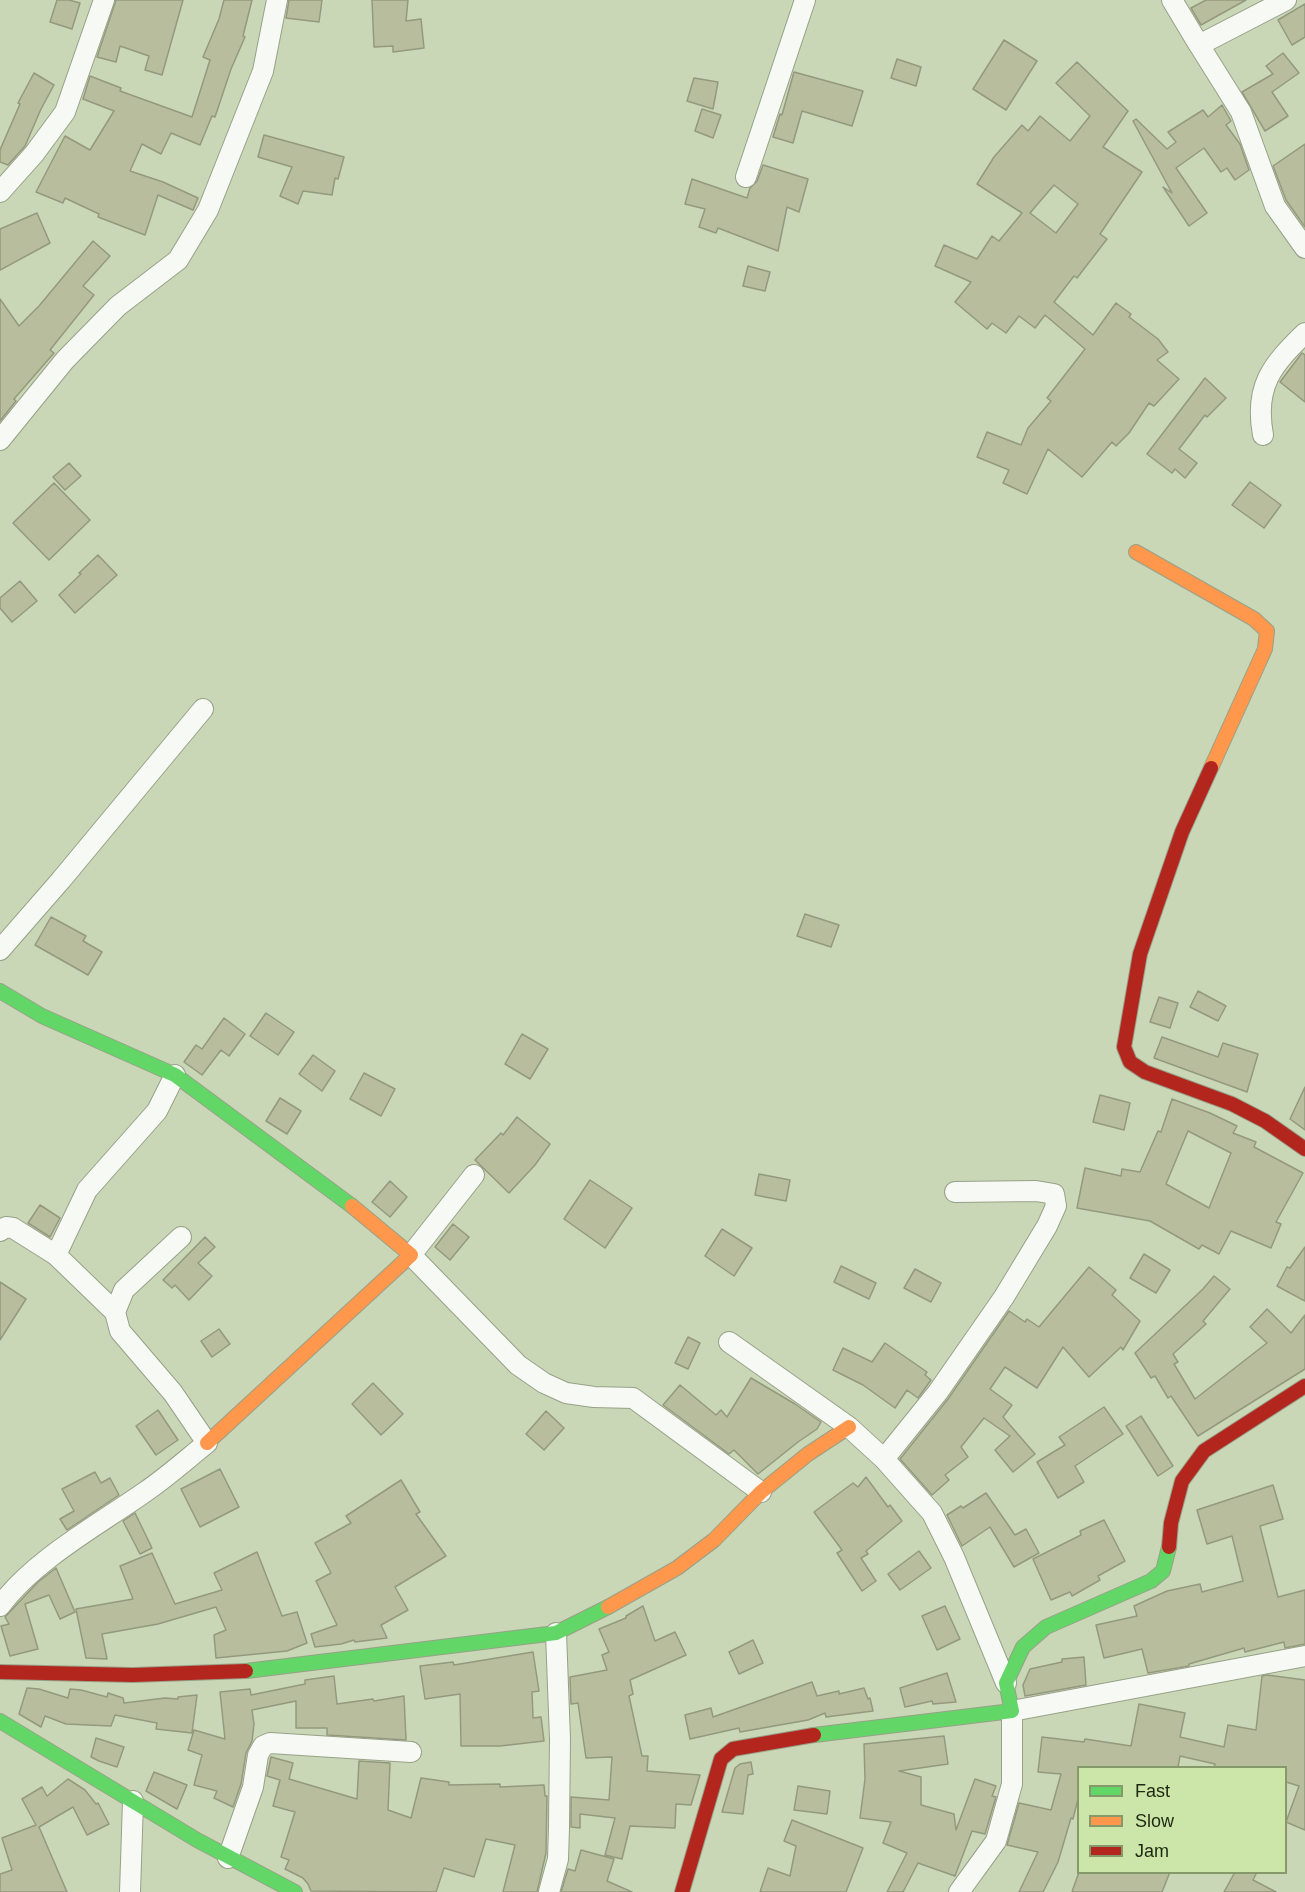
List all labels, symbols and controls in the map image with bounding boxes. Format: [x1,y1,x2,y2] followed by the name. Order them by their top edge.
[1077,1766,1287,1874] legend
[1135,1781,1170,1801] text: Fast
[1135,1811,1174,1831] text: Slow
[1135,1841,1169,1861] text: Jam

